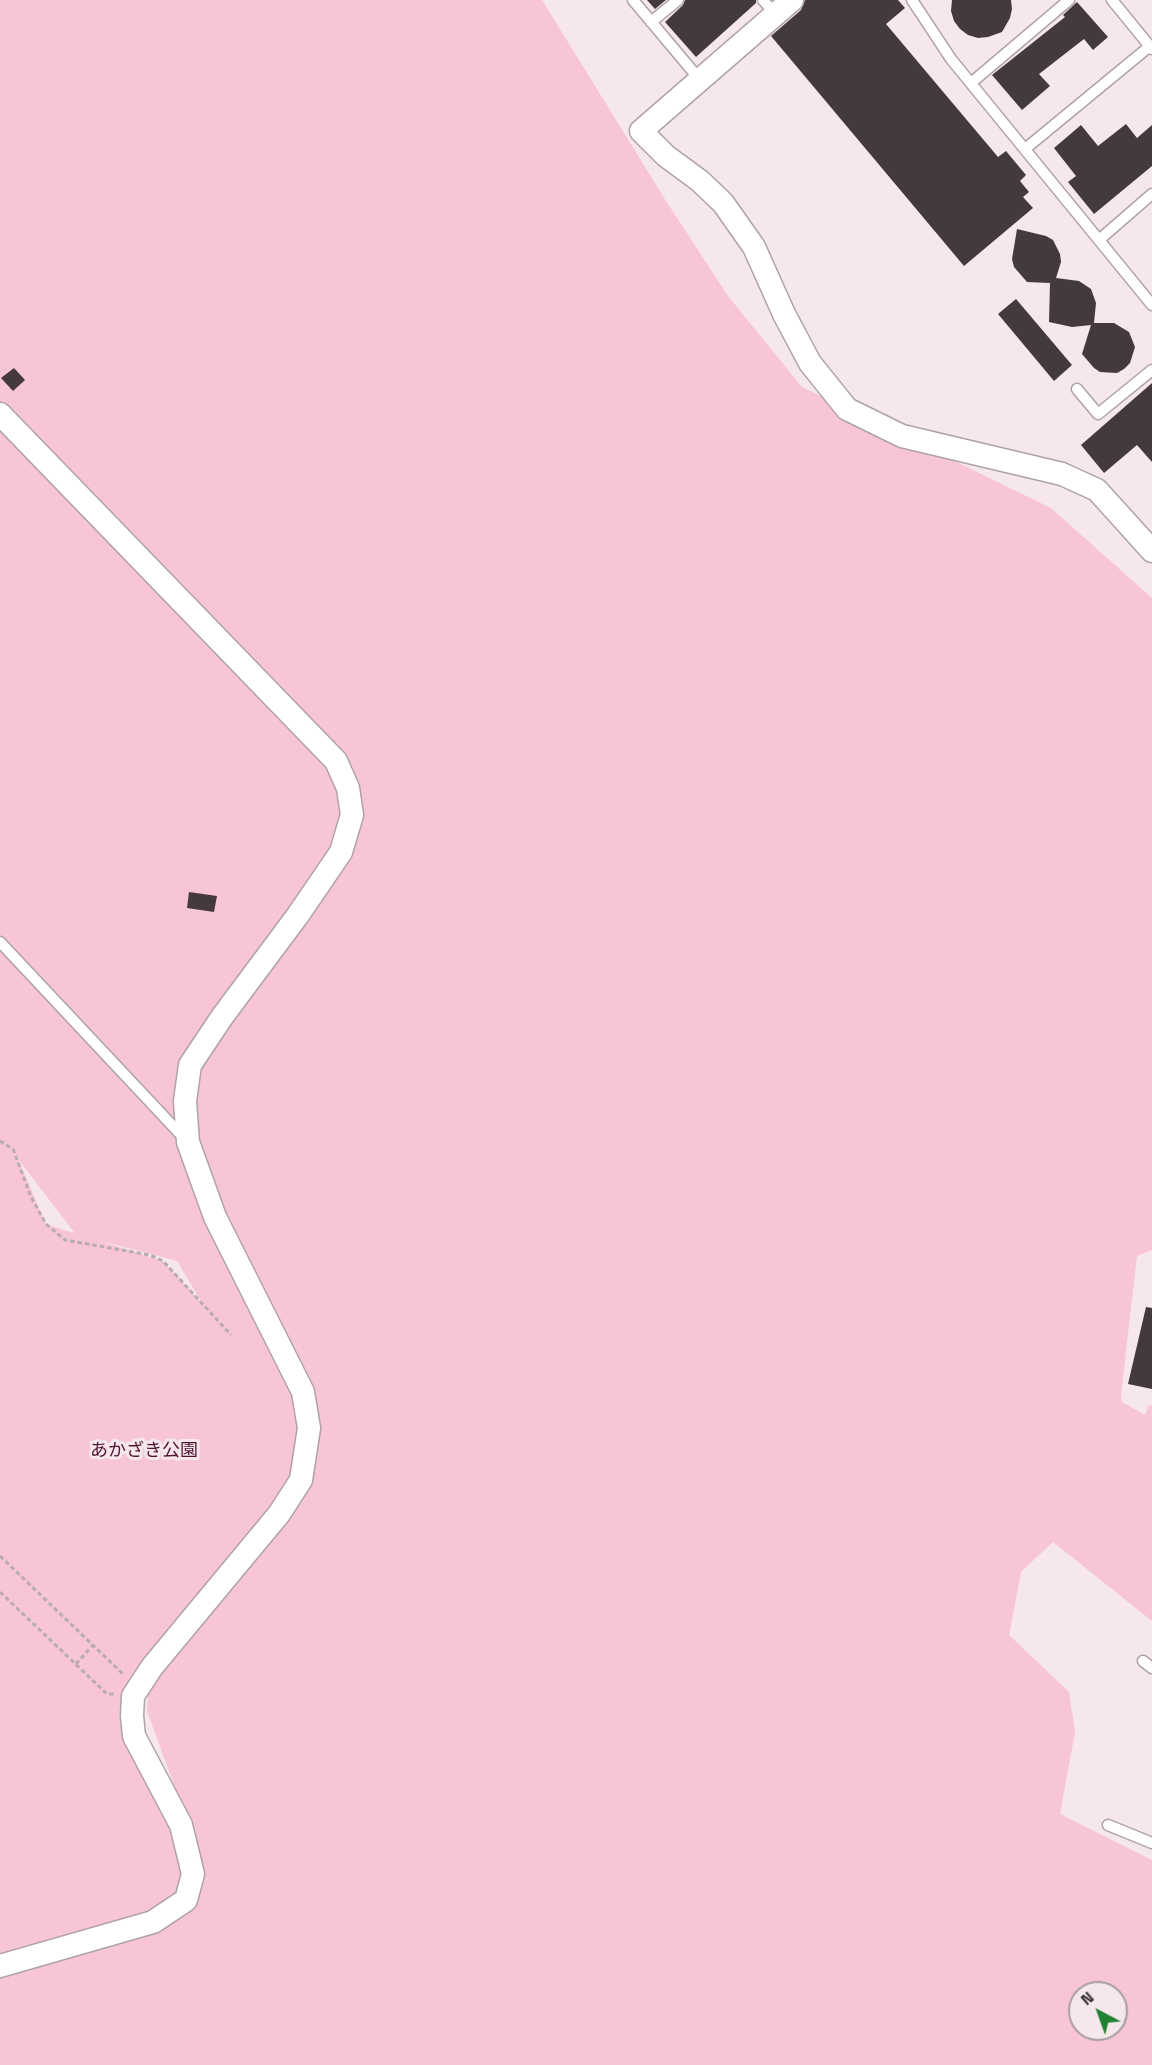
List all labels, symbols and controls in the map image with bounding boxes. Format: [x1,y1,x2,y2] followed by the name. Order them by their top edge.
[90,1440,198,1462] park label: あかざき公園
[1068,1981,1128,2041] north arrow
[1076,1987,1098,2010] text: N

